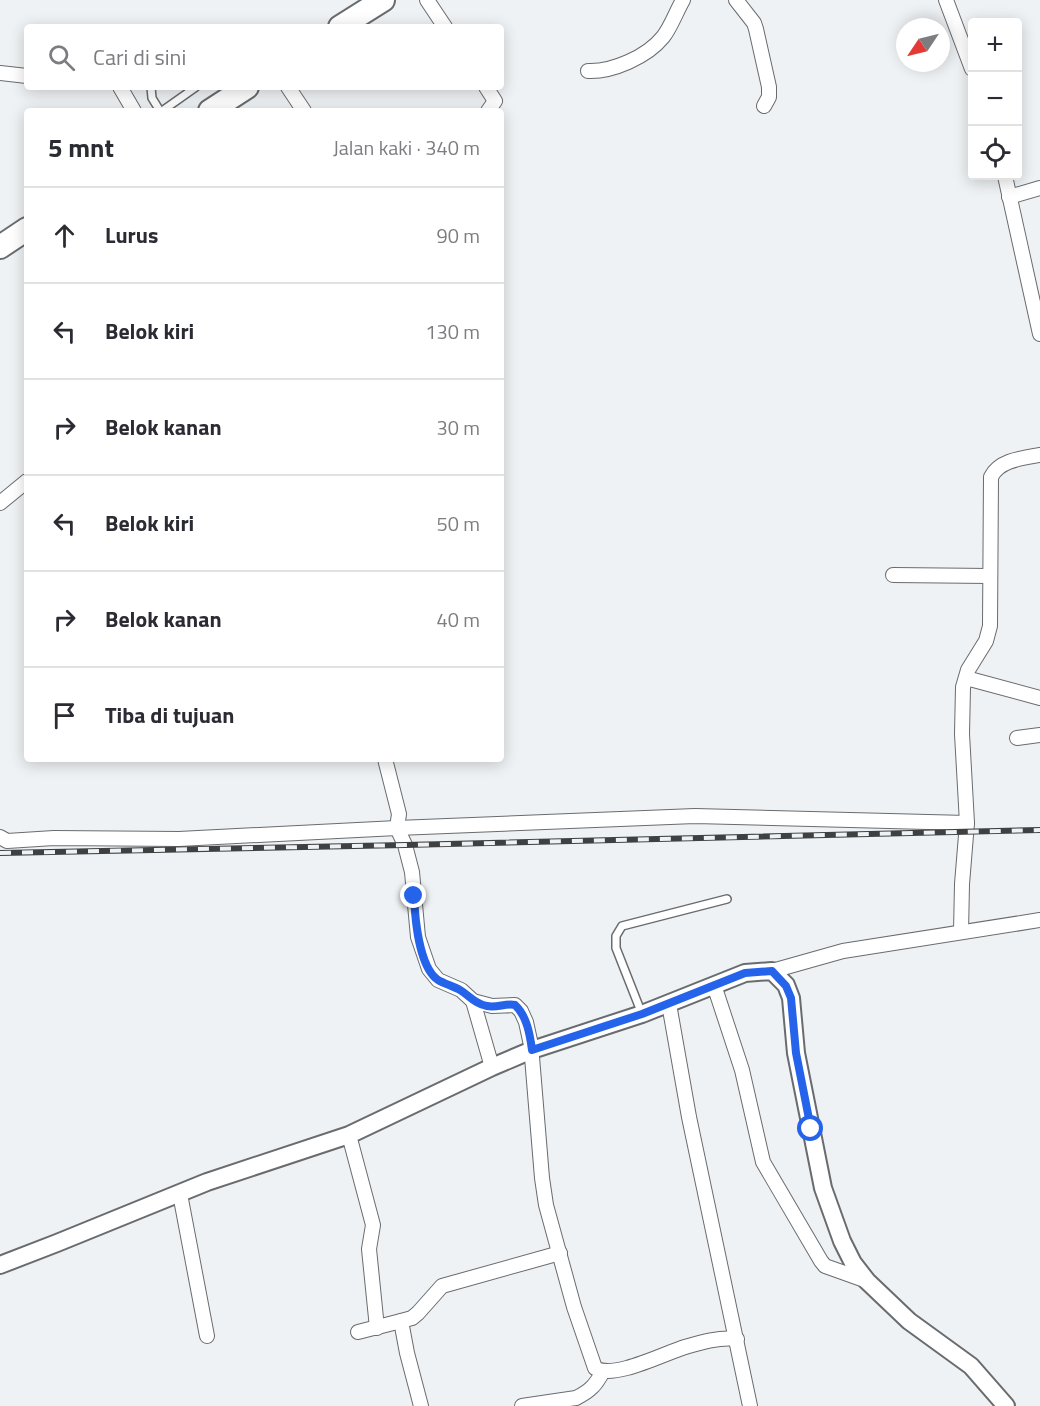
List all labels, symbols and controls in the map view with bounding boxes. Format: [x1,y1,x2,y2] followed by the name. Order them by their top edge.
[896,18,950,72] north arrow
[968,18,1022,180] map controls
[968,18,1022,72] button: +
[24,24,504,90] search box
[93,40,186,74] text: Cari di sini
[45,41,78,74] icon: search
[968,72,1022,126] button: −
[968,126,1022,180] button: locate
[48,128,114,167] text: 5 mnt
[333,132,480,163] text: Jalan kaki · 340 m
[105,218,158,252] text: Lurus
[48,219,81,252] icon: ahead
[436,220,480,251] text: 90 m
[105,314,194,348] text: Belok kiri
[48,315,81,348] icon: left
[425,316,480,347] text: 130 m
[105,410,222,444] text: Belok kanan
[48,411,81,444] icon: right
[436,412,480,443] text: 30 m
[105,506,194,540] text: Belok kiri
[48,507,81,540] icon: left
[436,508,480,539] text: 50 m
[105,602,222,636] text: Belok kanan
[48,603,81,636] icon: right
[436,604,480,635] text: 40 m
[105,698,234,732] text: Tiba di tujuan
[48,699,81,732] icon: arrive
[400,882,426,908] route end
[797,1115,823,1141] route start

